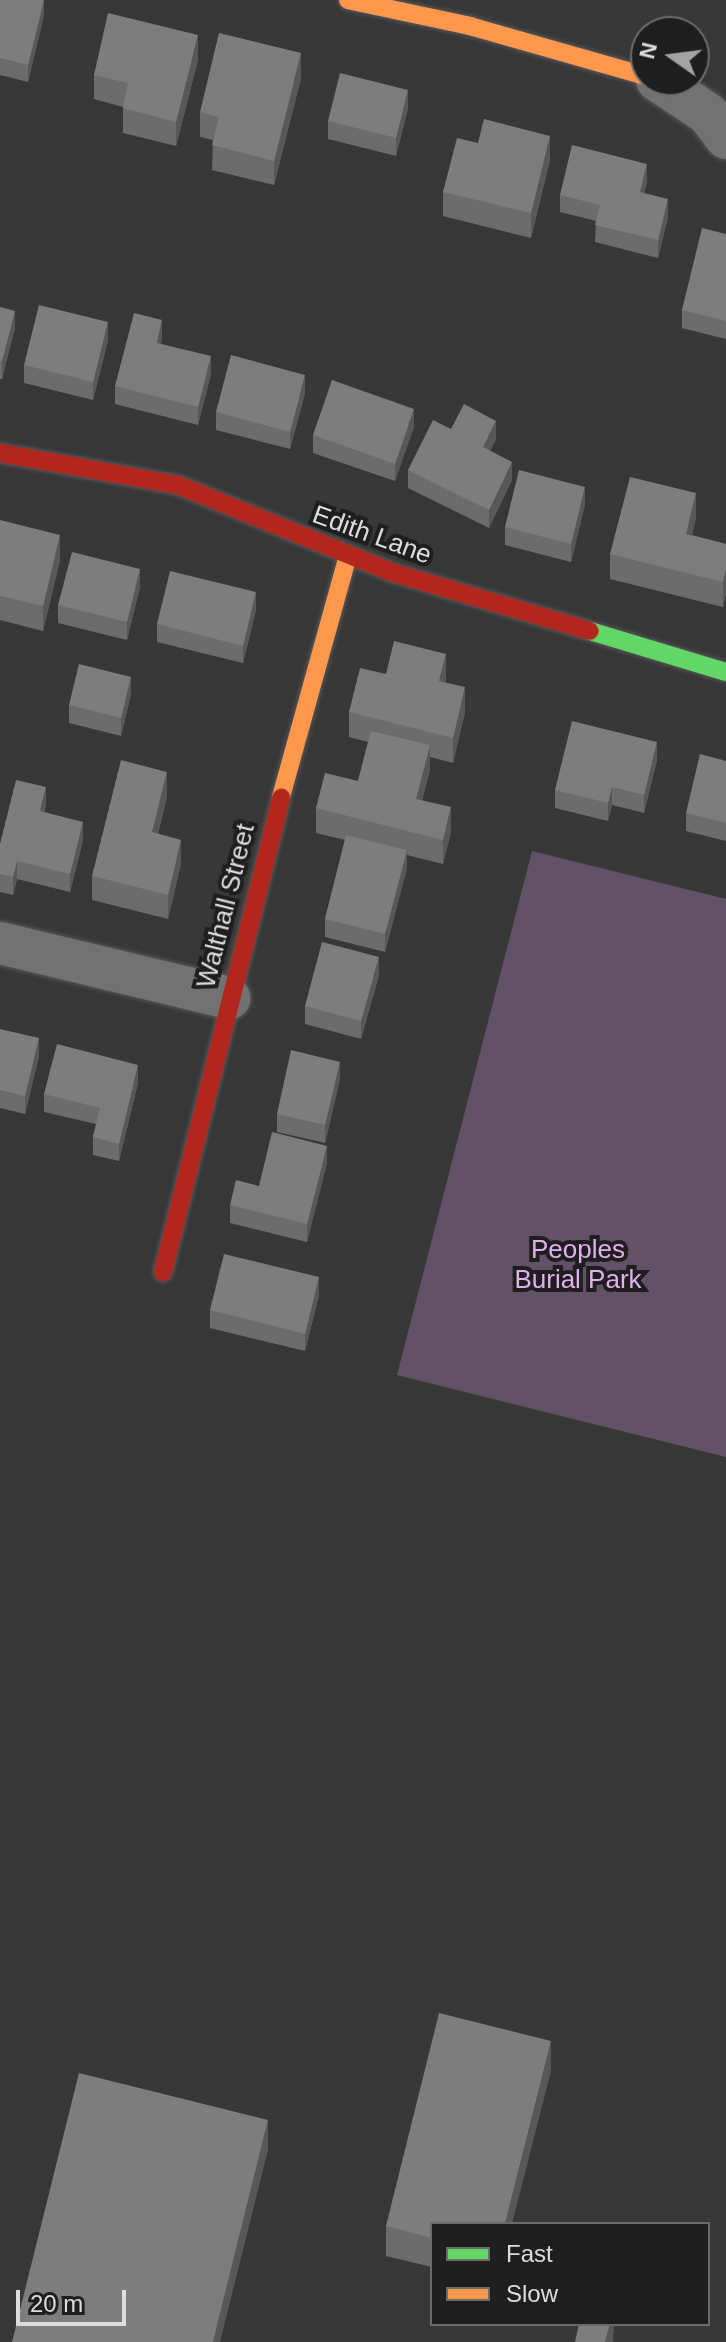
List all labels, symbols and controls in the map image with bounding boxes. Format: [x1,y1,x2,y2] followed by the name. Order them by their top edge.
[630,16,710,96] north arrow
[634,40,662,61] text: N
[308,499,436,571] street label: Edith Lane
[191,821,261,991] street label: Walthall Street
[514,1234,642,1296] park label: Peoples Burial Park
[430,2222,710,2326] legend
[506,2240,553,2267] text: Fast
[20,2274,130,2324] scale bar
[506,2280,558,2307] text: Slow
[30,2290,83,2317] text: 20 m

